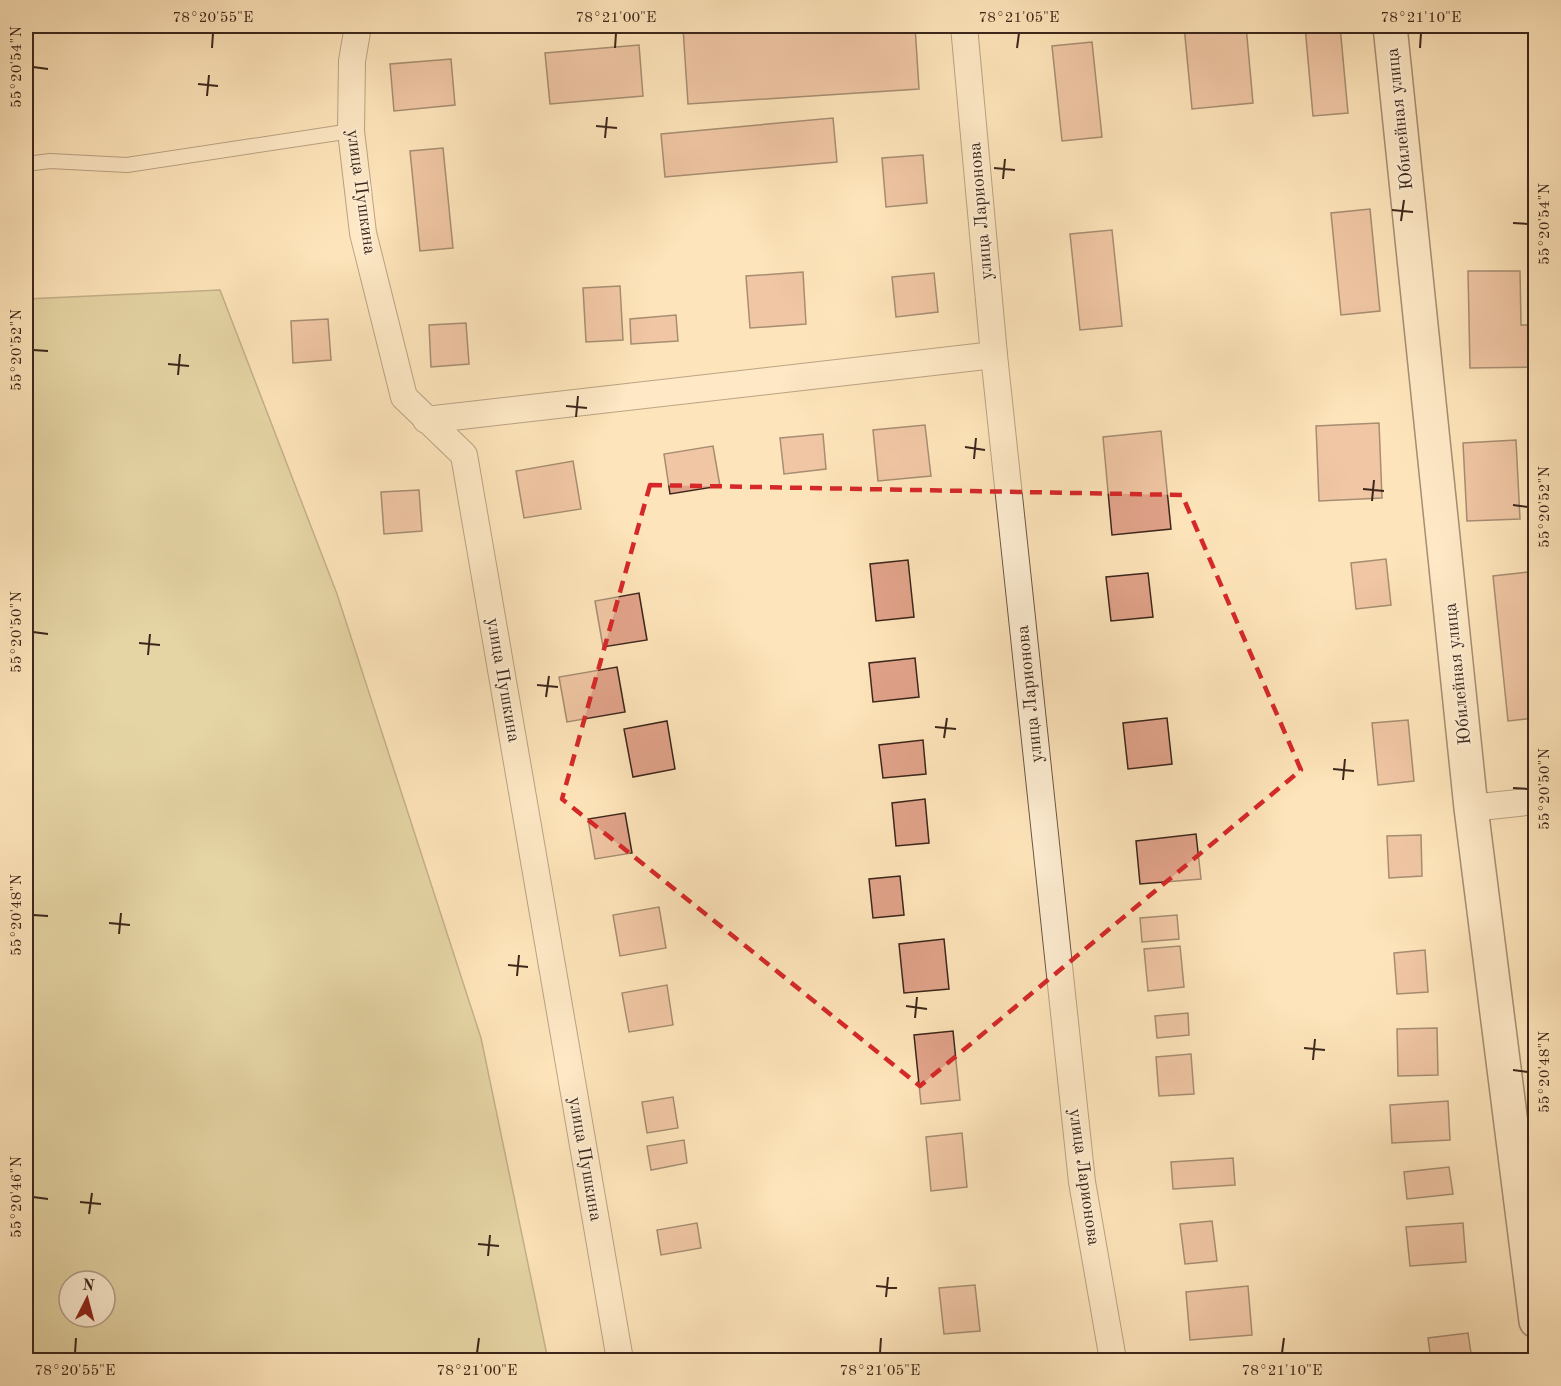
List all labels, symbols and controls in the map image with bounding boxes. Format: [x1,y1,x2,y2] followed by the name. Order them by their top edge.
[173,11,253,26] text: 78°20'55"E
[576,11,656,26] text: 78°21'00"E
[979,11,1059,26] text: 78°21'05"E
[1381,11,1461,26] text: 78°21'10"E
[10,26,25,108] text: 55°20'54"N
[1384,47,1416,191] street label: Юбилейная улица
[343,128,379,256] street label: улица Пушкина
[966,141,996,281] street label: улица Ларионова
[1538,183,1553,265] text: 55°20'54"N
[10,309,25,391] text: 55°20'52"N
[1538,466,1553,548] text: 55°20'52"N
[10,591,25,673] text: 55°20'50"N
[1442,602,1474,746] street label: Юбилейная улица
[483,616,523,744] street label: улица Пушкина
[1014,624,1046,764] street label: улица Ларионова
[1538,748,1553,830] text: 55°20'50"N
[10,874,25,956] text: 55°20'48"N
[1538,1031,1553,1113] text: 55°20'48"N
[565,1095,605,1223] street label: улица Пушкина
[1065,1107,1103,1247] street label: улица Ларионова
[10,1156,25,1238] text: 55°20'46"N
[57,1269,117,1329] north arrow
[81,1277,96,1295] text: N
[35,1364,115,1379] text: 78°20'55"E
[437,1364,517,1379] text: 78°21'00"E
[840,1364,920,1379] text: 78°21'05"E
[1242,1364,1322,1379] text: 78°21'10"E

